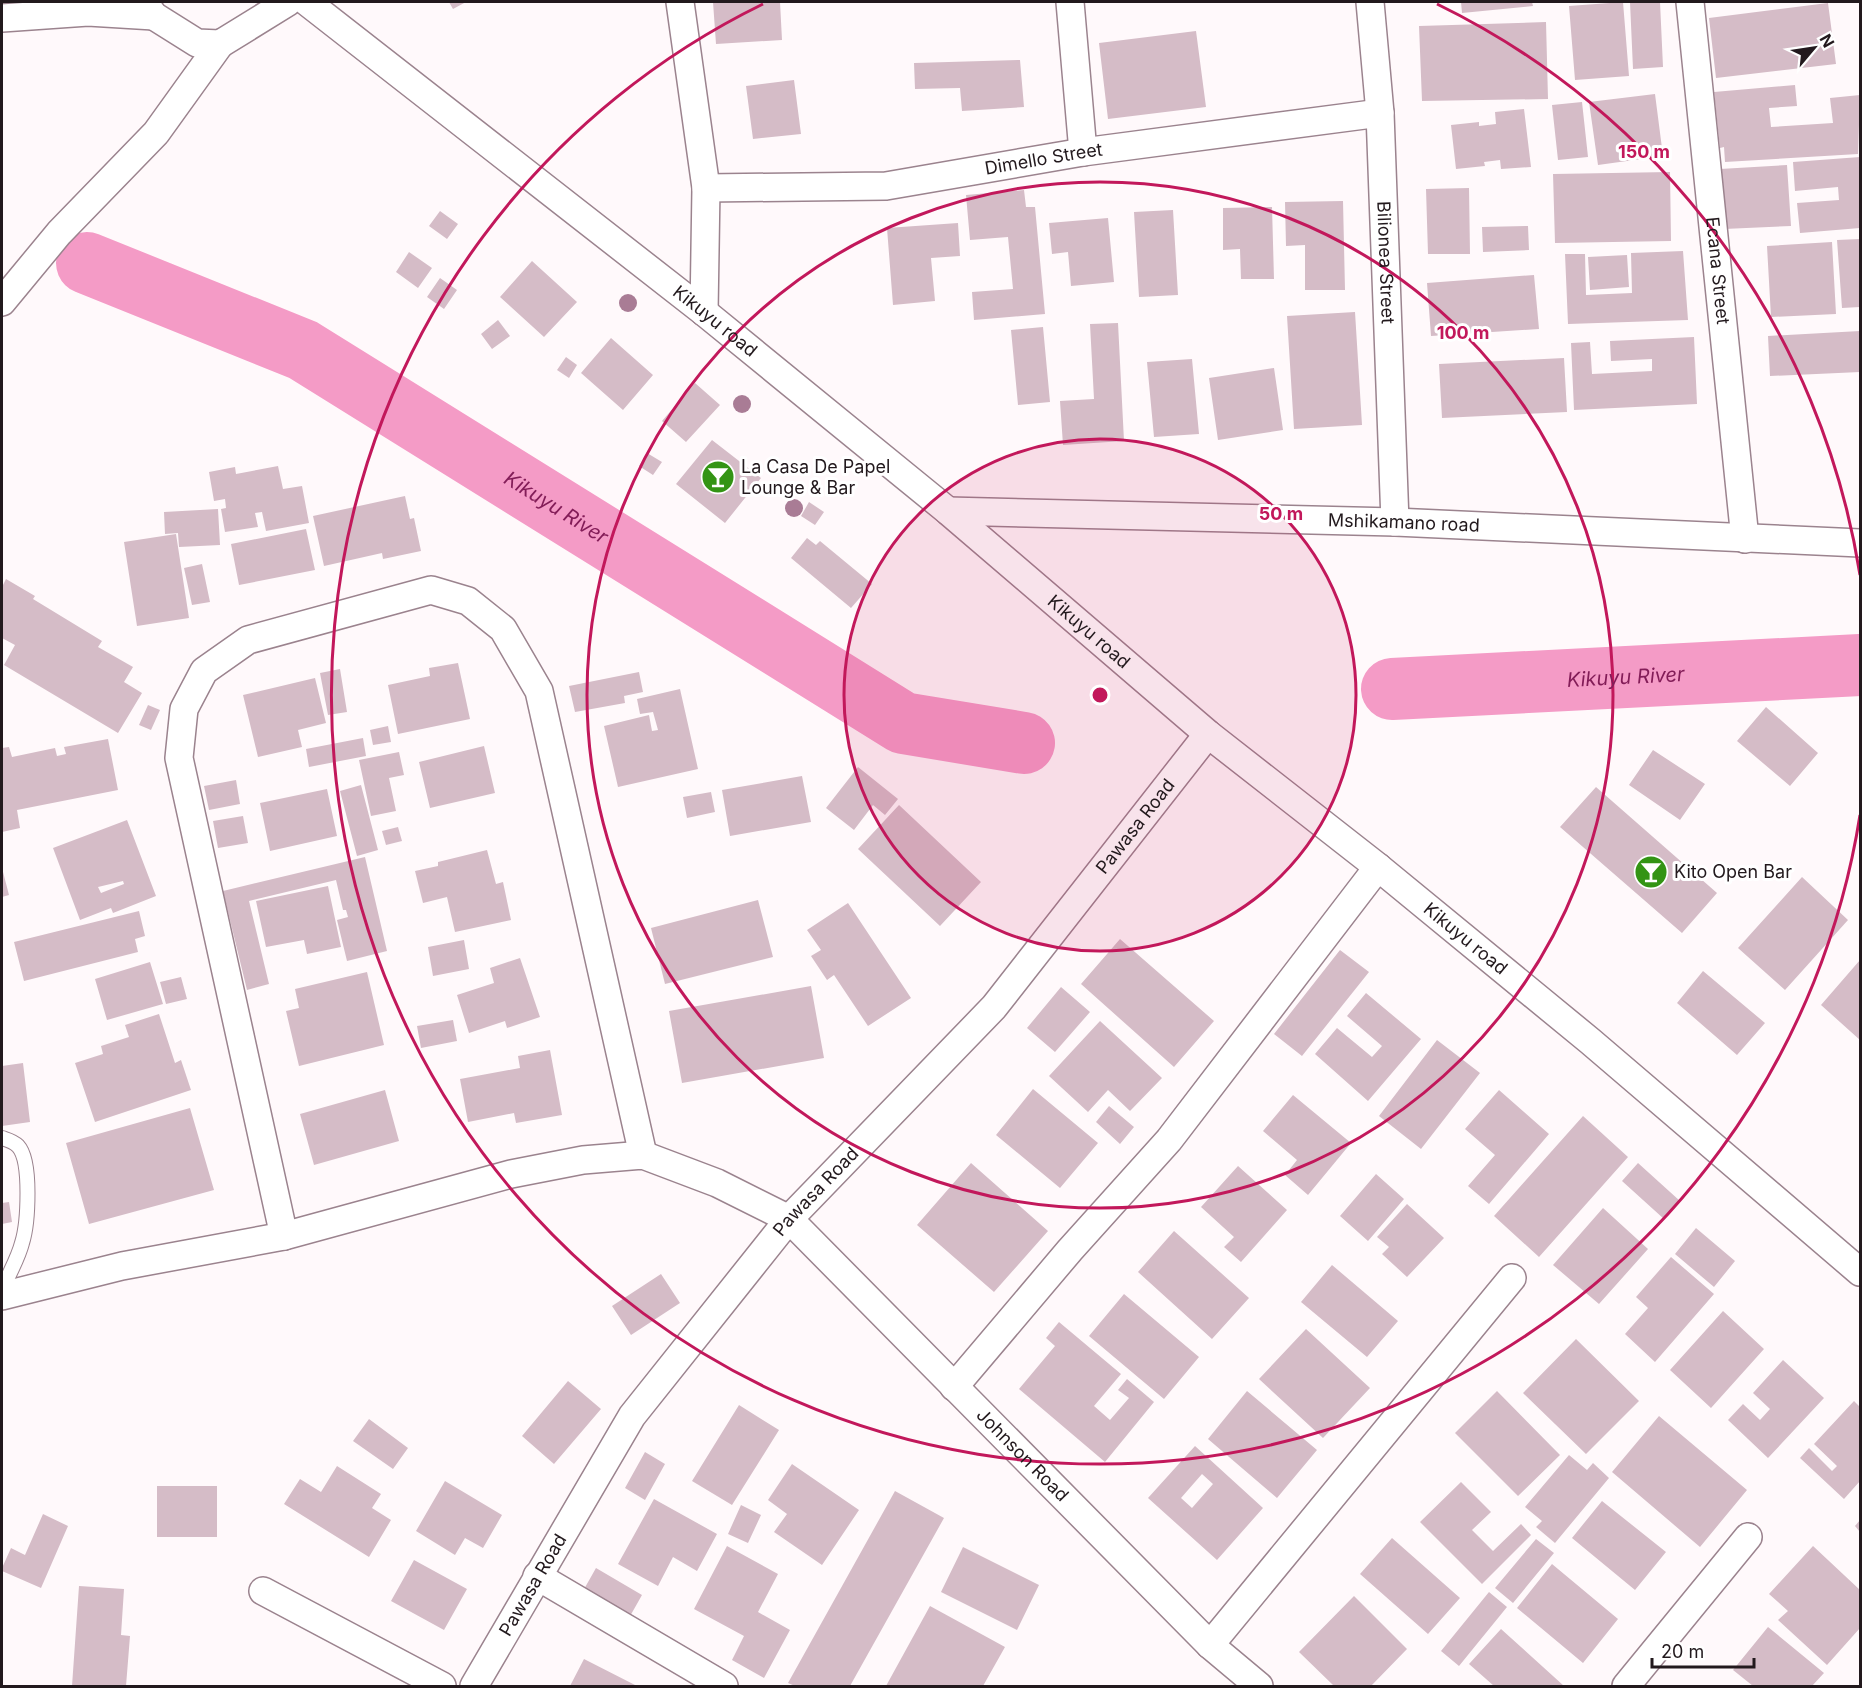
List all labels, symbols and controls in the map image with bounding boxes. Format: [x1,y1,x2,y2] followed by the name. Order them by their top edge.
[1784,18,1844,78] north arrow
[1815,31,1839,51] text: N
[983,139,1104,179] street label: Dimello Street
[1618,141,1670,162] text: 150 m
[1373,201,1399,324] street label: Bilionea Street
[1702,216,1734,325] street label: Ecana Street
[669,281,761,361] street label: Kikuyu road
[1437,322,1489,343] text: 100 m
[741,456,890,498] place label: La Casa De Papel Lounge & Bar
[700,459,736,495] bar icon: La Casa De Papel Lounge & Bar
[500,466,613,549] water label: Kikuyu River
[1259,503,1303,524] text: 50 m
[1328,509,1480,536] street label: Mshikamano road
[1044,590,1135,672] street label: Kikuyu road
[1566,662,1686,692] water label: Kikuyu River
[1090,685,1110,705] centre of rings
[1091,775,1179,878] street label: Pawasa Road
[1633,854,1669,890] bar icon: Kito Open Bar
[1674,861,1792,882] place label: Kito Open Bar
[1420,898,1512,979] street label: Kikuyu road
[769,1143,863,1240] street label: Pawasa Road
[972,1404,1073,1506] street label: Johnson Road
[495,1530,571,1640] street label: Pawasa Road
[1652,1631,1754,1669] scale bar
[1661,1641,1704,1662] text: 20 m

